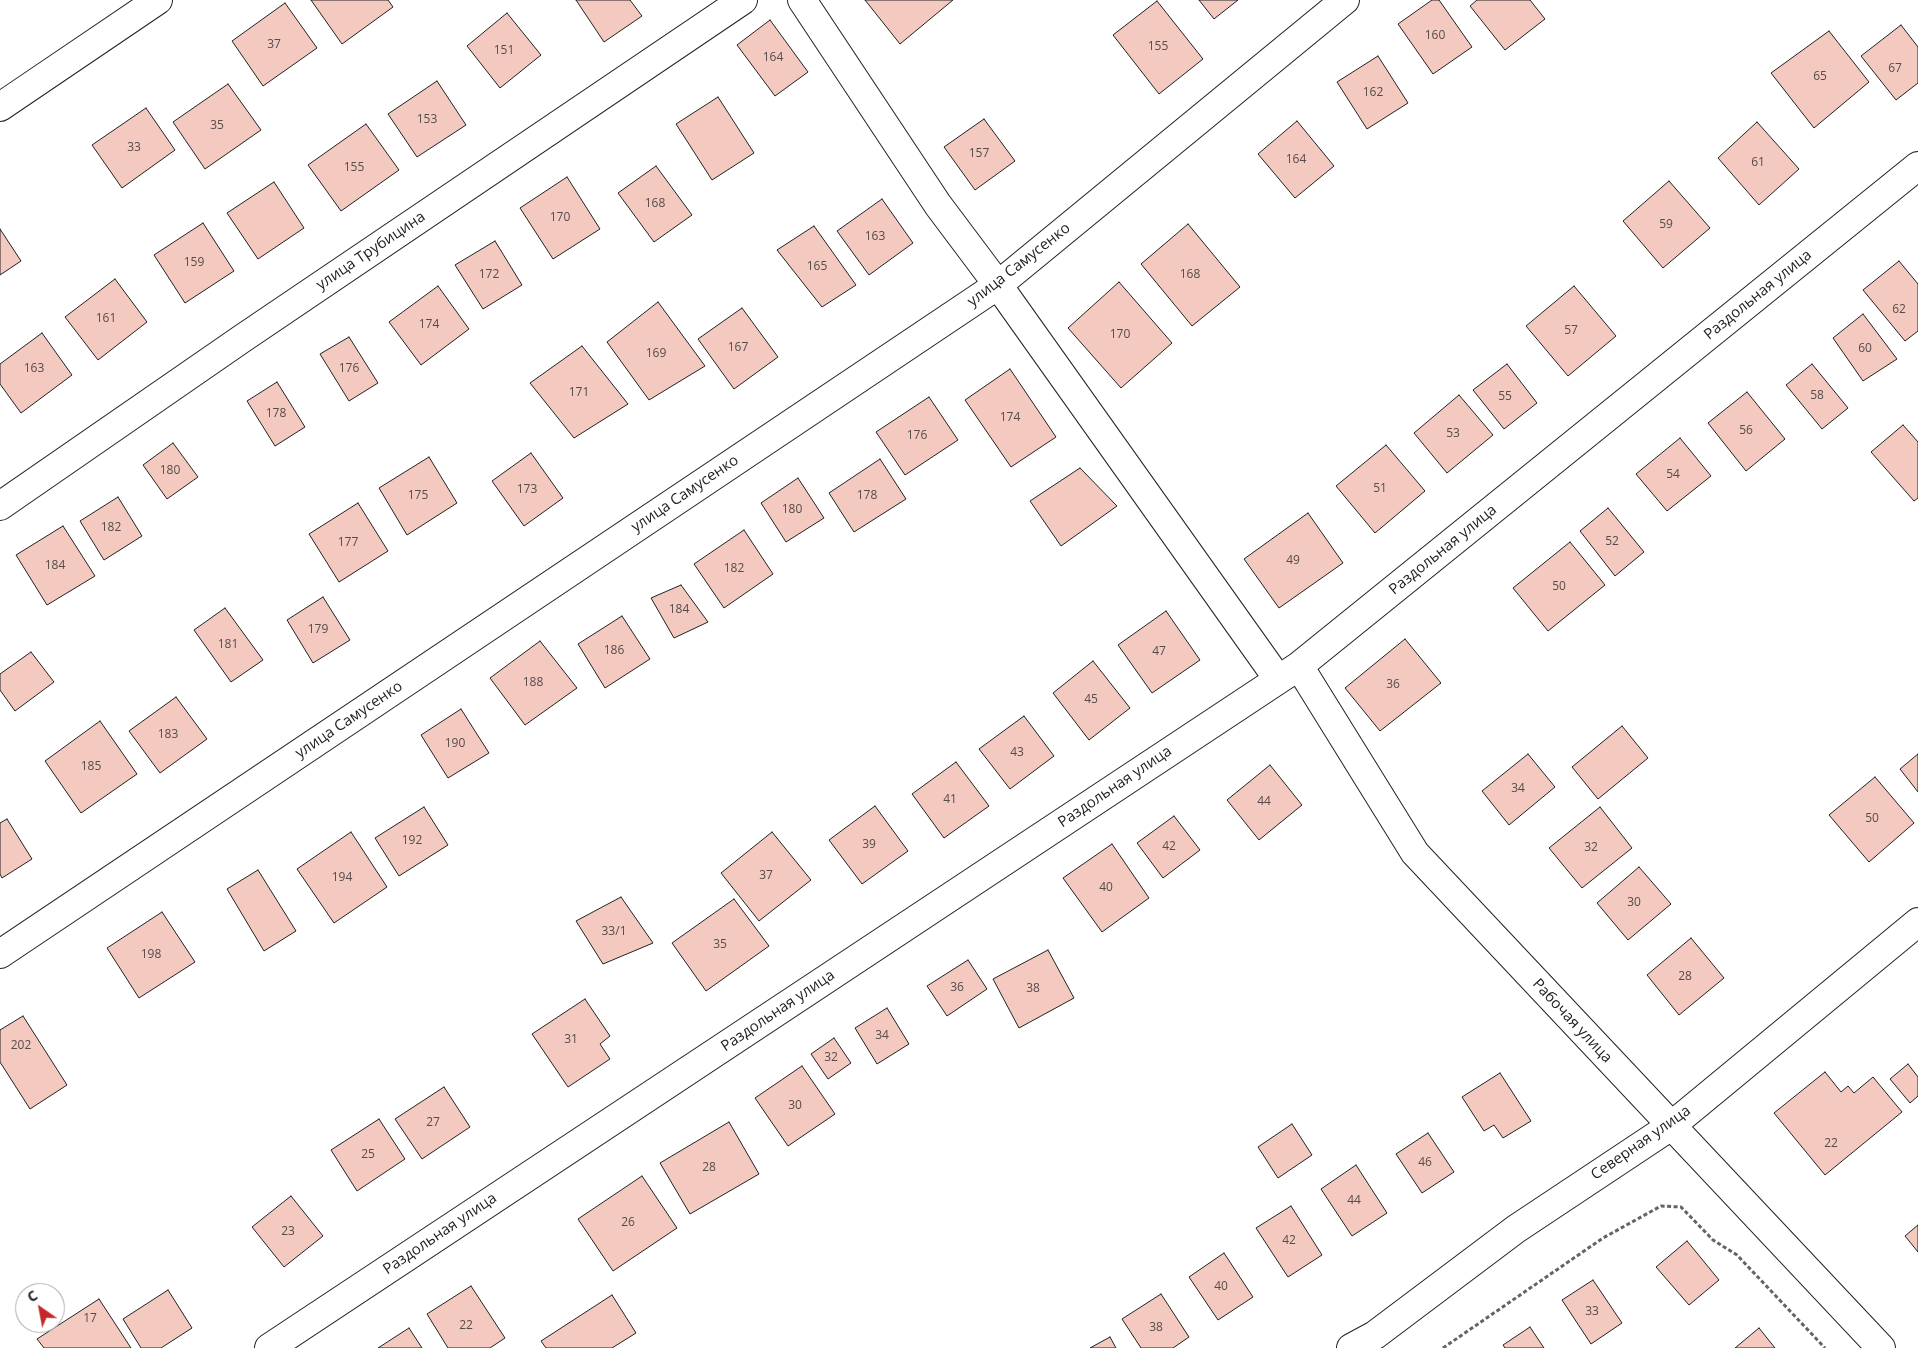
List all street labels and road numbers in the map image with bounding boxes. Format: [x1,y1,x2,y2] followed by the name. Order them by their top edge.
[313,208,429,294] street label: улица Трубицина
[964,219,1074,311] street label: улица Самусенко
[1701,246,1815,344] street label: Раздольная улица
[628,451,742,537] street label: улица Самусенко
[1386,501,1500,599] street label: Раздольная улица
[292,677,406,763] street label: улица Самусенко
[1055,742,1175,832] street label: Раздольная улица
[718,966,838,1056] street label: Раздольная улица
[1528,975,1616,1067] street label: Рабочая улица
[1588,1102,1694,1184] street label: Северная улица
[380,1189,500,1279] street label: Раздольная улица

